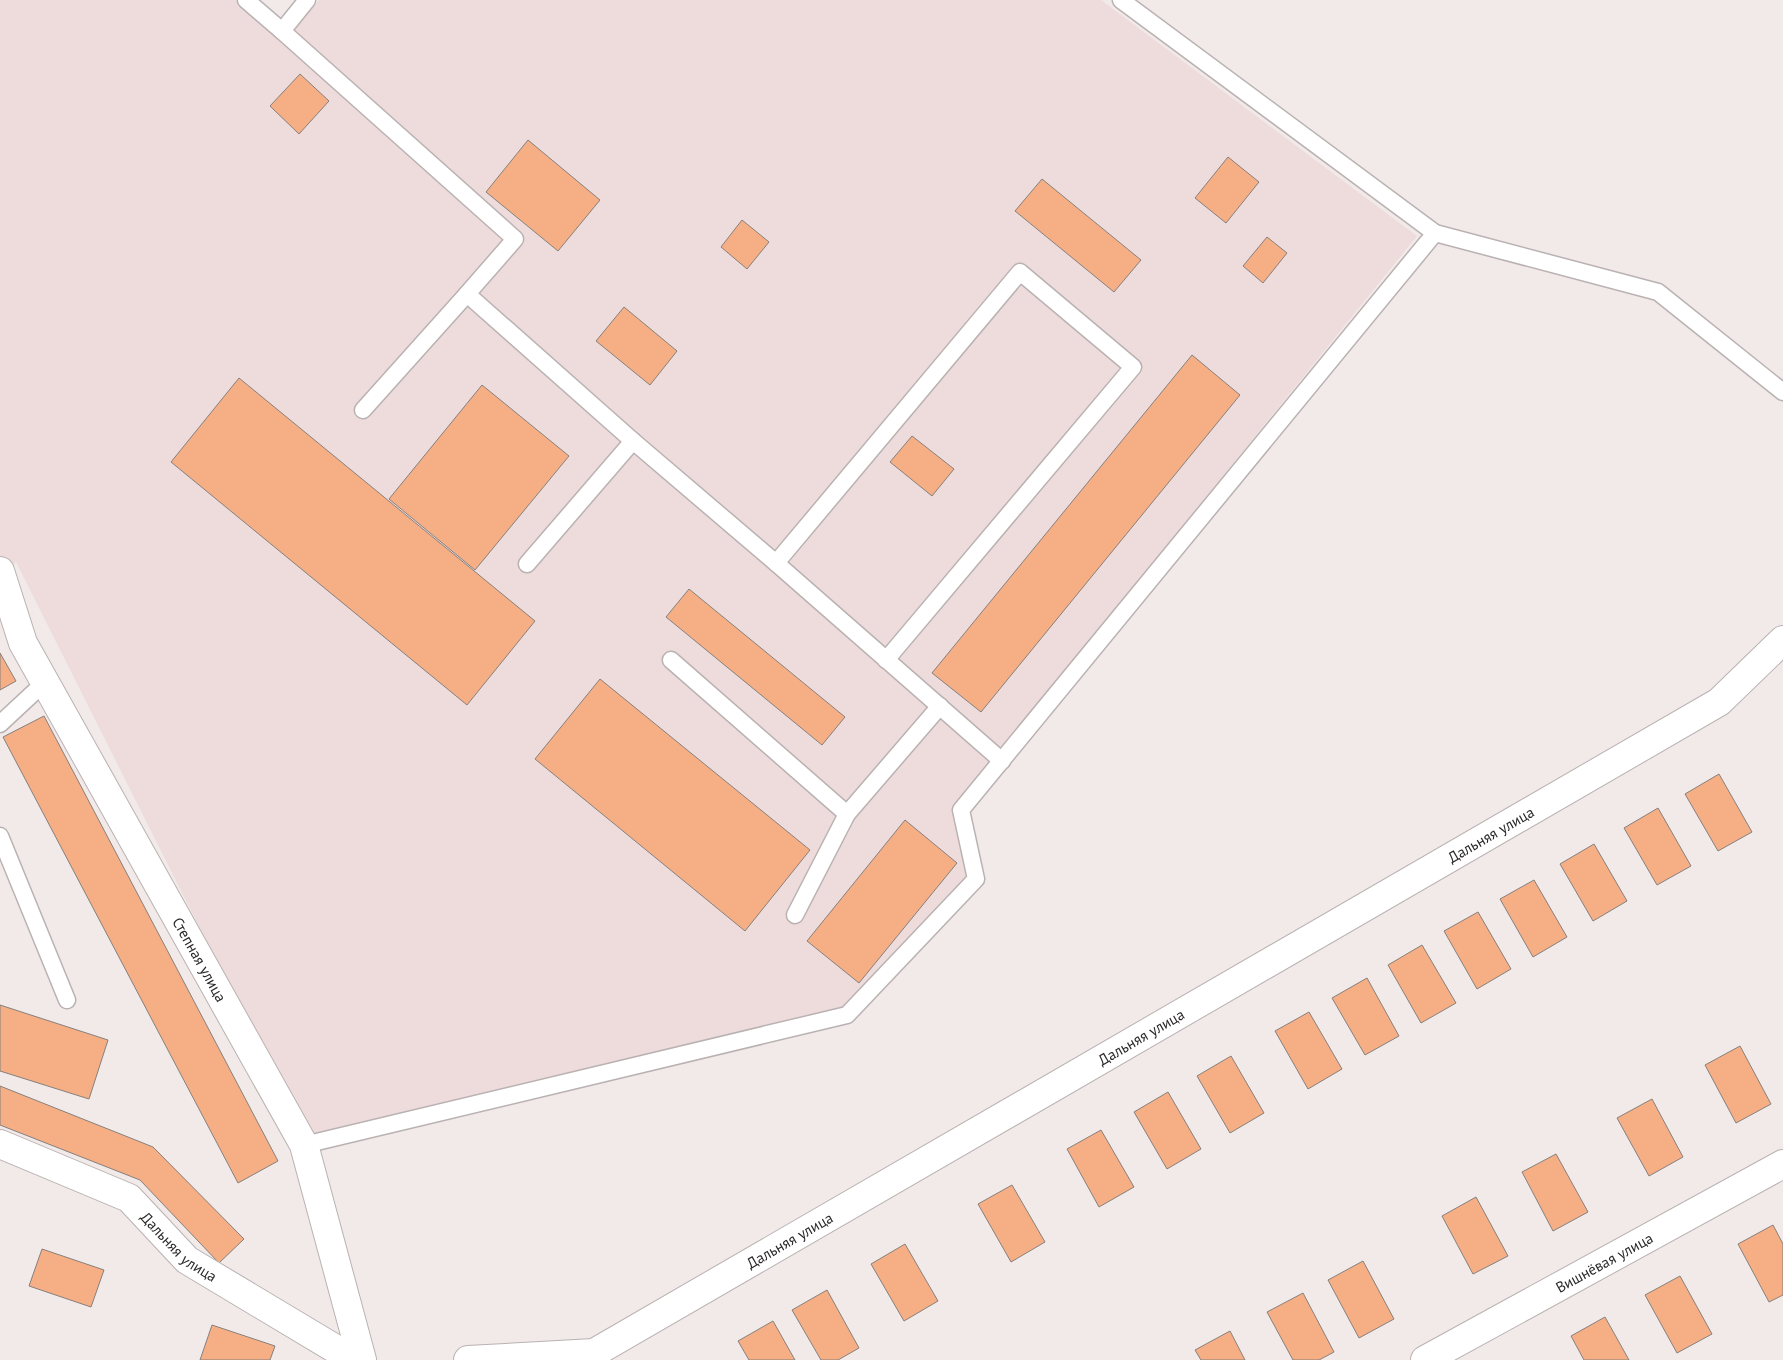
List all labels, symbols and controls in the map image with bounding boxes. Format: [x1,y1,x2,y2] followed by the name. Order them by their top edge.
[1444,802,1537,867] street label: Дальняя улица
[169,914,231,1005] street label: Степная улица
[1094,1004,1187,1069] street label: Дальняя улица
[137,1207,221,1285] street label: Дальняя улица
[743,1207,836,1272] street label: Дальняя улица
[1552,1228,1656,1296] street label: Вишнёвая улица

